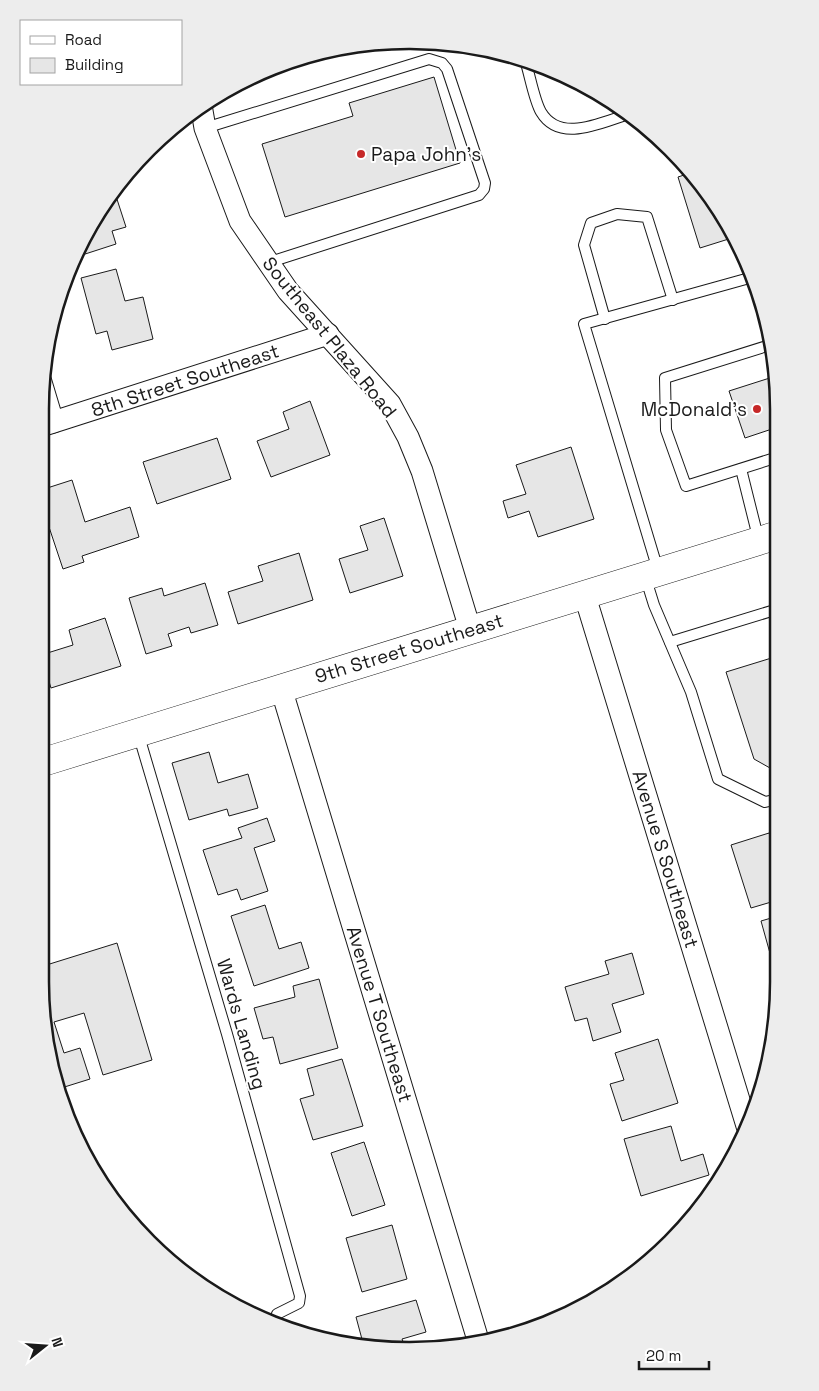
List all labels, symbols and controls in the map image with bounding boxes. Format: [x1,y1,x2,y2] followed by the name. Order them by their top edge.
[20,20,182,85] legend
[65,30,102,49] text: Road
[65,55,124,74] text: Building
[371,142,481,167] place label: Papa John's
[355,148,367,160] marker: Papa John's
[257,252,402,423] street label: Southeast Plaza Road
[88,338,282,423] street label: 8th Street Southeast
[641,397,747,422] place label: McDonald's
[751,403,763,415] marker: McDonald's
[312,608,506,689] street label: 9th Street Southeast
[627,767,704,951] street label: Avenue S Southeast
[341,923,418,1105] street label: Avenue T Southeast
[211,956,272,1092] street label: Wards Landing
[20,1321,70,1371] north arrow
[47,1335,67,1349] text: N
[639,1338,709,1370] scale bar
[646,1346,681,1365] text: 20 m

